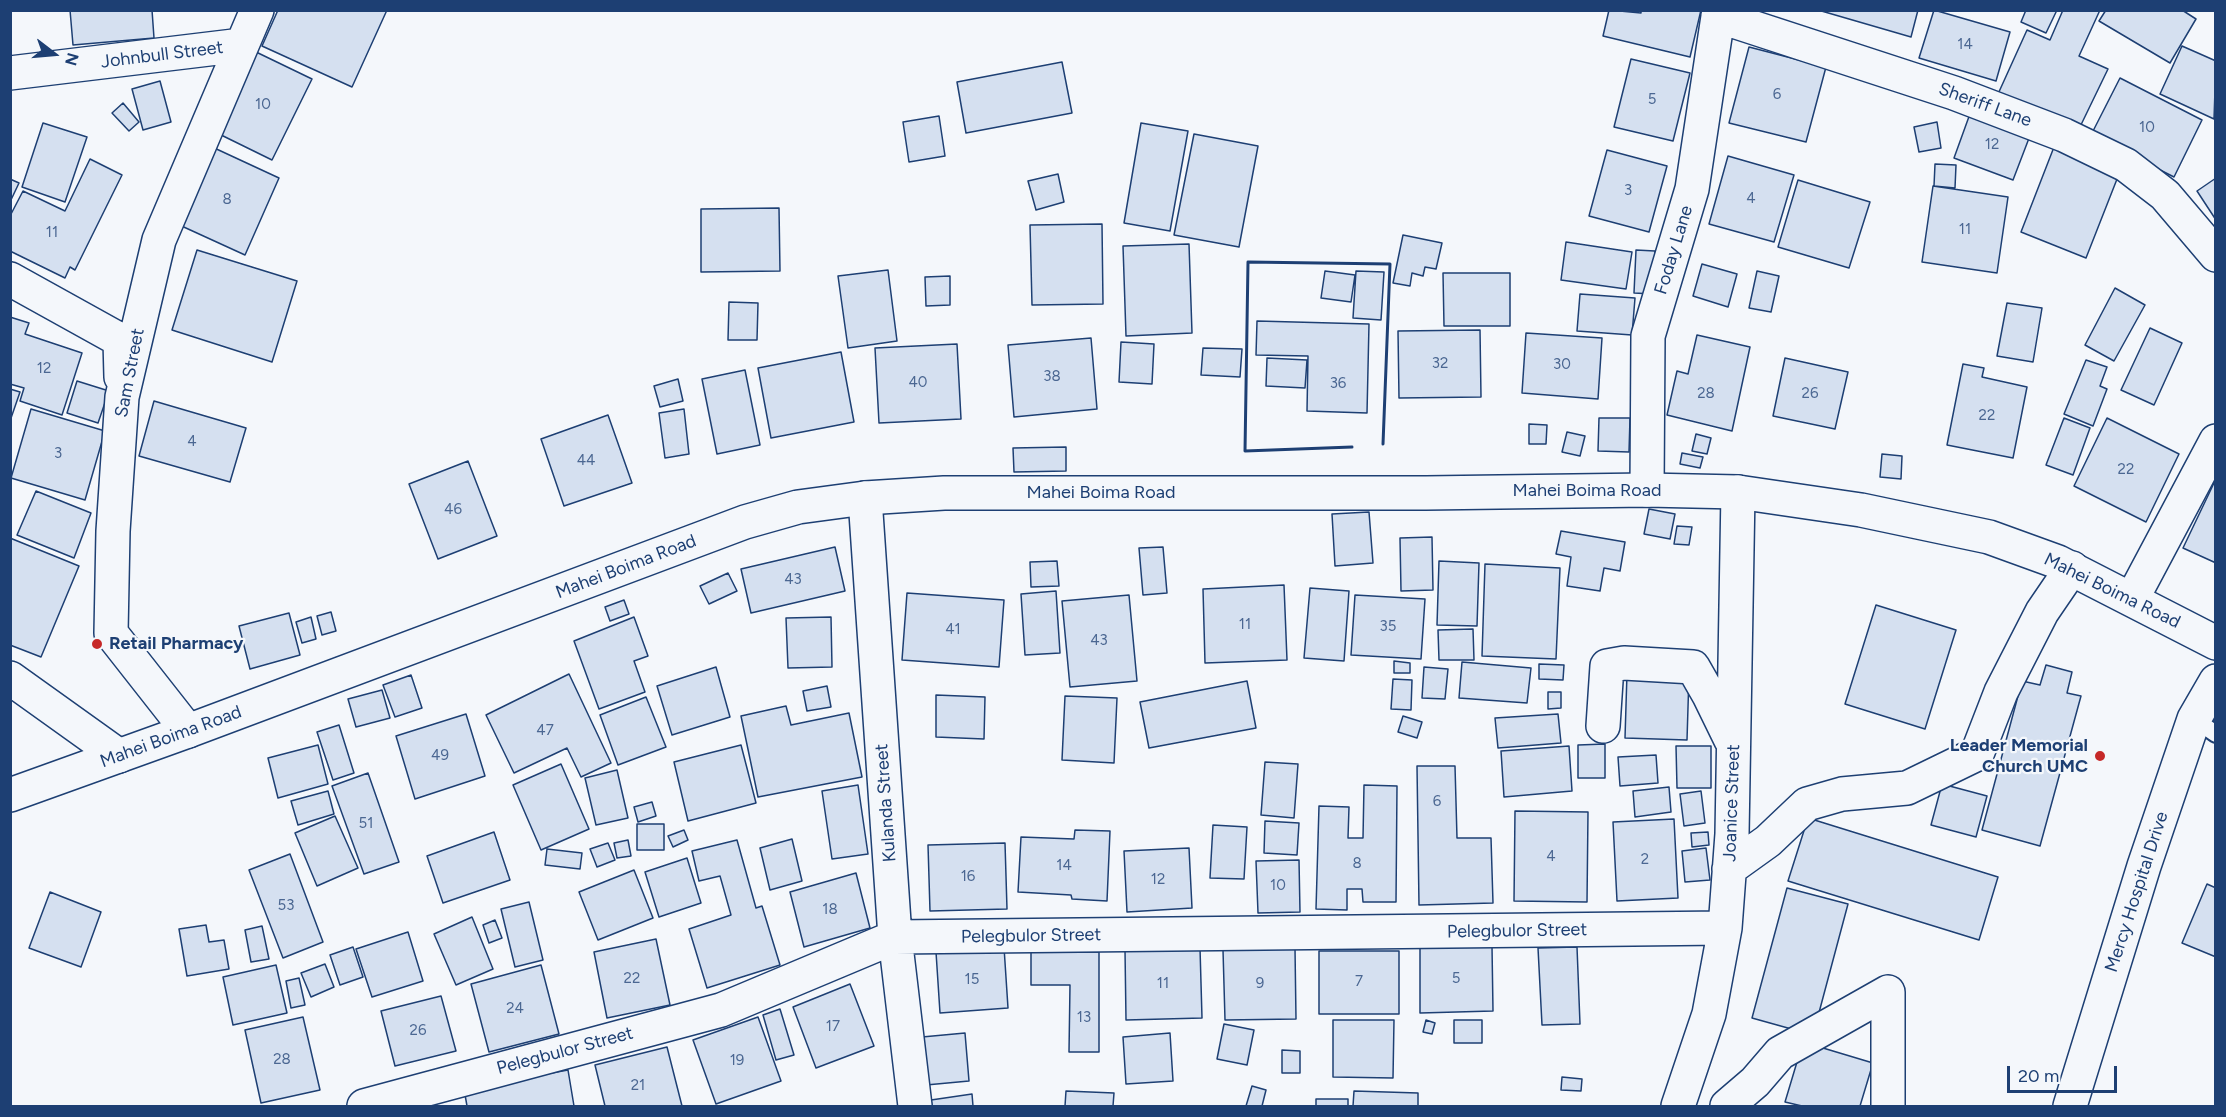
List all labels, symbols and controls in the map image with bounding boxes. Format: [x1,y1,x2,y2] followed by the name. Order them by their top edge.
[24,24,84,84] north arrow
[1957,36,1973,54] house number: 14
[100,37,224,73] street label: Johnbull Street
[61,51,83,68] text: N
[1936,78,2034,132] street label: Sheriff Lane
[1773,86,1781,104] house number: 6
[1648,91,1656,109] house number: 5
[255,96,271,114] house number: 10
[2139,119,2155,137] house number: 10
[1985,136,1999,154] house number: 12
[1624,182,1632,200] house number: 3
[1746,190,1756,208] house number: 4
[222,191,232,209] house number: 8
[1650,203,1698,297] street label: Foday Lane
[1959,221,1971,239] house number: 11
[46,224,58,242] house number: 11
[111,327,149,419] street label: Sam Street
[1432,355,1448,373] house number: 32
[1553,356,1571,374] house number: 30
[37,360,51,378] house number: 12
[1043,368,1061,386] house number: 38
[909,374,927,392] house number: 40
[1330,375,1346,393] house number: 36
[1697,385,1715,403] house number: 28
[1802,385,1818,403] house number: 26
[1979,407,1995,425] house number: 22
[187,433,197,451] house number: 4
[54,445,62,463] house number: 3
[577,452,595,470] house number: 44
[2118,461,2134,479] house number: 22
[1513,480,1661,502] street label: Mahei Boima Road
[1027,482,1175,504] street label: Mahei Boima Road
[444,501,462,519] house number: 46
[553,530,699,604] street label: Mahei Boima Road
[2040,549,2184,633] street label: Mahei Boima Road
[784,571,802,589] house number: 43
[1239,616,1251,634] house number: 11
[1380,618,1396,636] house number: 35
[945,621,961,639] house number: 41
[1090,632,1108,650] house number: 43
[109,633,243,655] place label: Retail Pharmacy
[90,637,104,651] marker: Retail Pharmacy
[97,701,245,773] street label: Mahei Boima Road
[536,722,554,740] house number: 47
[1950,735,2088,777] place label: Leader Memorial Church UMC
[871,743,901,863] street label: Kulanda Street
[1719,744,1745,862] street label: Joanice Street
[431,747,449,765] house number: 49
[2093,749,2107,763] marker: Leader Memorial Church UMC
[1433,793,1441,811] house number: 6
[2101,809,2173,975] street label: Mercy Hospital Drive
[359,815,373,833] house number: 51
[1546,848,1556,866] house number: 4
[1641,851,1649,869] house number: 2
[1352,855,1362,873] house number: 8
[1056,857,1072,875] house number: 14
[961,868,975,886] house number: 16
[1151,871,1165,889] house number: 12
[1270,877,1286,895] house number: 10
[278,897,294,915] house number: 53
[822,901,838,919] house number: 18
[1447,919,1587,943] street label: Pelegbulor Street
[961,924,1101,948] street label: Pelegbulor Street
[624,970,640,988] house number: 22
[1452,970,1460,988] house number: 5
[965,971,979,989] house number: 15
[1355,973,1363,991] house number: 7
[1157,975,1169,993] house number: 11
[1256,975,1264,993] house number: 9
[506,1000,524,1018] house number: 24
[1077,1009,1091,1027] house number: 13
[826,1018,840,1036] house number: 17
[410,1022,426,1040] house number: 26
[494,1022,636,1080] street label: Pelegbulor Street
[273,1051,291,1069] house number: 28
[730,1052,744,1070] house number: 19
[2010,1054,2120,1092] scale bar
[2018,1065,2059,1087] text: 20 m
[631,1077,645,1095] house number: 21

